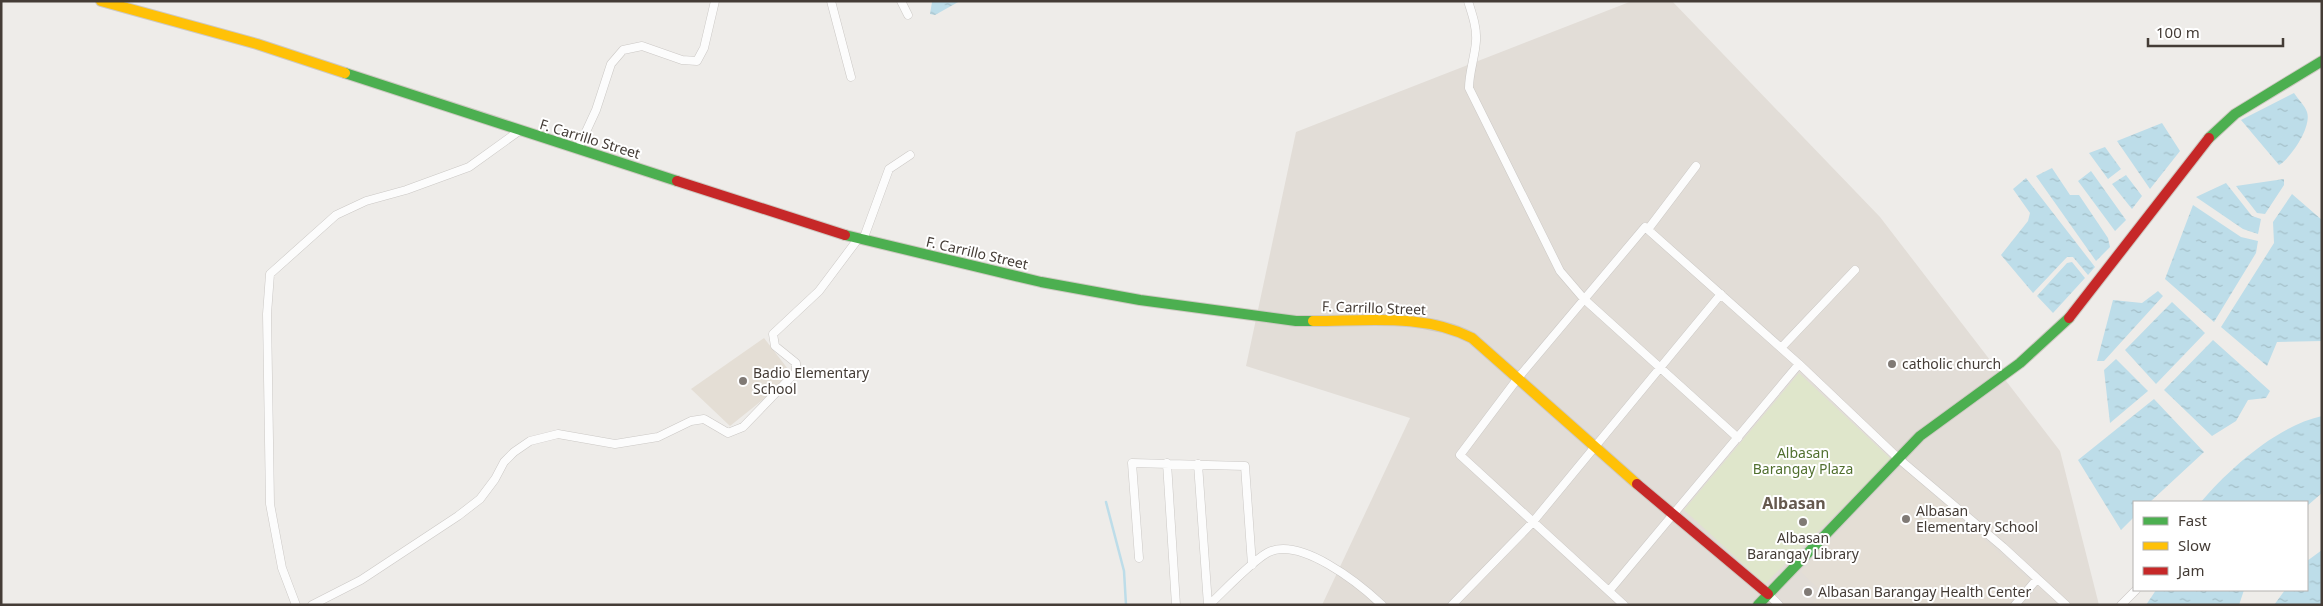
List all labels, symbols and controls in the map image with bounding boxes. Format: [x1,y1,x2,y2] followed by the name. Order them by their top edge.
[2148,15,2283,47] scale bar
[2156,22,2200,42] text: 100 m
[538,114,643,163] street label: F. Carrillo Street
[924,232,1030,273] street label: F. Carrillo Street
[1322,296,1426,319] street label: F. Carrillo Street
[1902,354,2001,373] place label: catholic church
[1886,358,1898,370] marker: catholic church
[753,363,870,398] place label: Badio Elementary School
[737,375,749,387] marker: Badio Elementary School
[1753,443,1853,478] park label: Albasan Barangay Plaza
[1762,492,1826,514] district label: Albasan
[1916,501,2038,536] place label: Albasan Elementary School
[2133,501,2308,591] legend
[2178,510,2207,530] text: Fast
[1900,513,1912,525] marker: Albasan Elementary School
[1797,516,1809,528] marker: Albasan Barangay Library
[1747,528,1860,563] place label: Albasan Barangay Library
[2178,535,2211,555] text: Slow
[2176,560,2205,580] text: Jam
[1818,582,2032,601] place label: Albasan Barangay Health Center
[1802,586,1814,598] marker: Albasan Barangay Health Center

